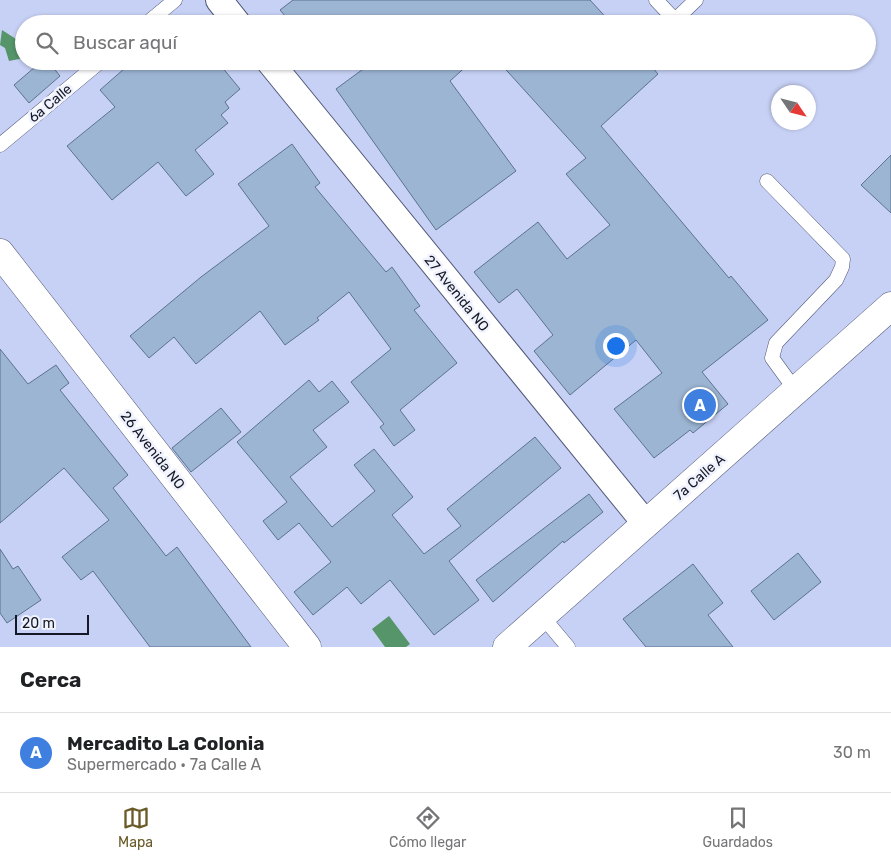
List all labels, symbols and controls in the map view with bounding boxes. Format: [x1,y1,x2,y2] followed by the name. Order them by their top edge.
[15,15,876,70] search box
[33,29,61,57] icon: search
[73,31,177,54] text: Buscar aquí
[25,80,76,126] street label: 6a Calle
[771,85,816,130] north arrow
[421,252,493,335] street label: 27 Avenida NO
[603,333,629,359] your location
[684,386,716,424] pin: A
[117,408,188,493] street label: 26 Avenida NO
[670,450,729,504] street label: 7a Calle A
[15,612,89,635] scale bar
[22,615,55,632] text: 20 m
[20,667,81,692] text: Cerca
[67,732,264,755] text: Mercadito La Colonia
[30,743,42,762] text: A
[833,743,871,762] text: 30 m
[67,755,261,774] text: Supermercado · 7a Calle A
[118,804,153,851] tab: Mapa
[389,804,466,851] tab: Cómo llegar
[702,804,773,851] tab: Guardados

